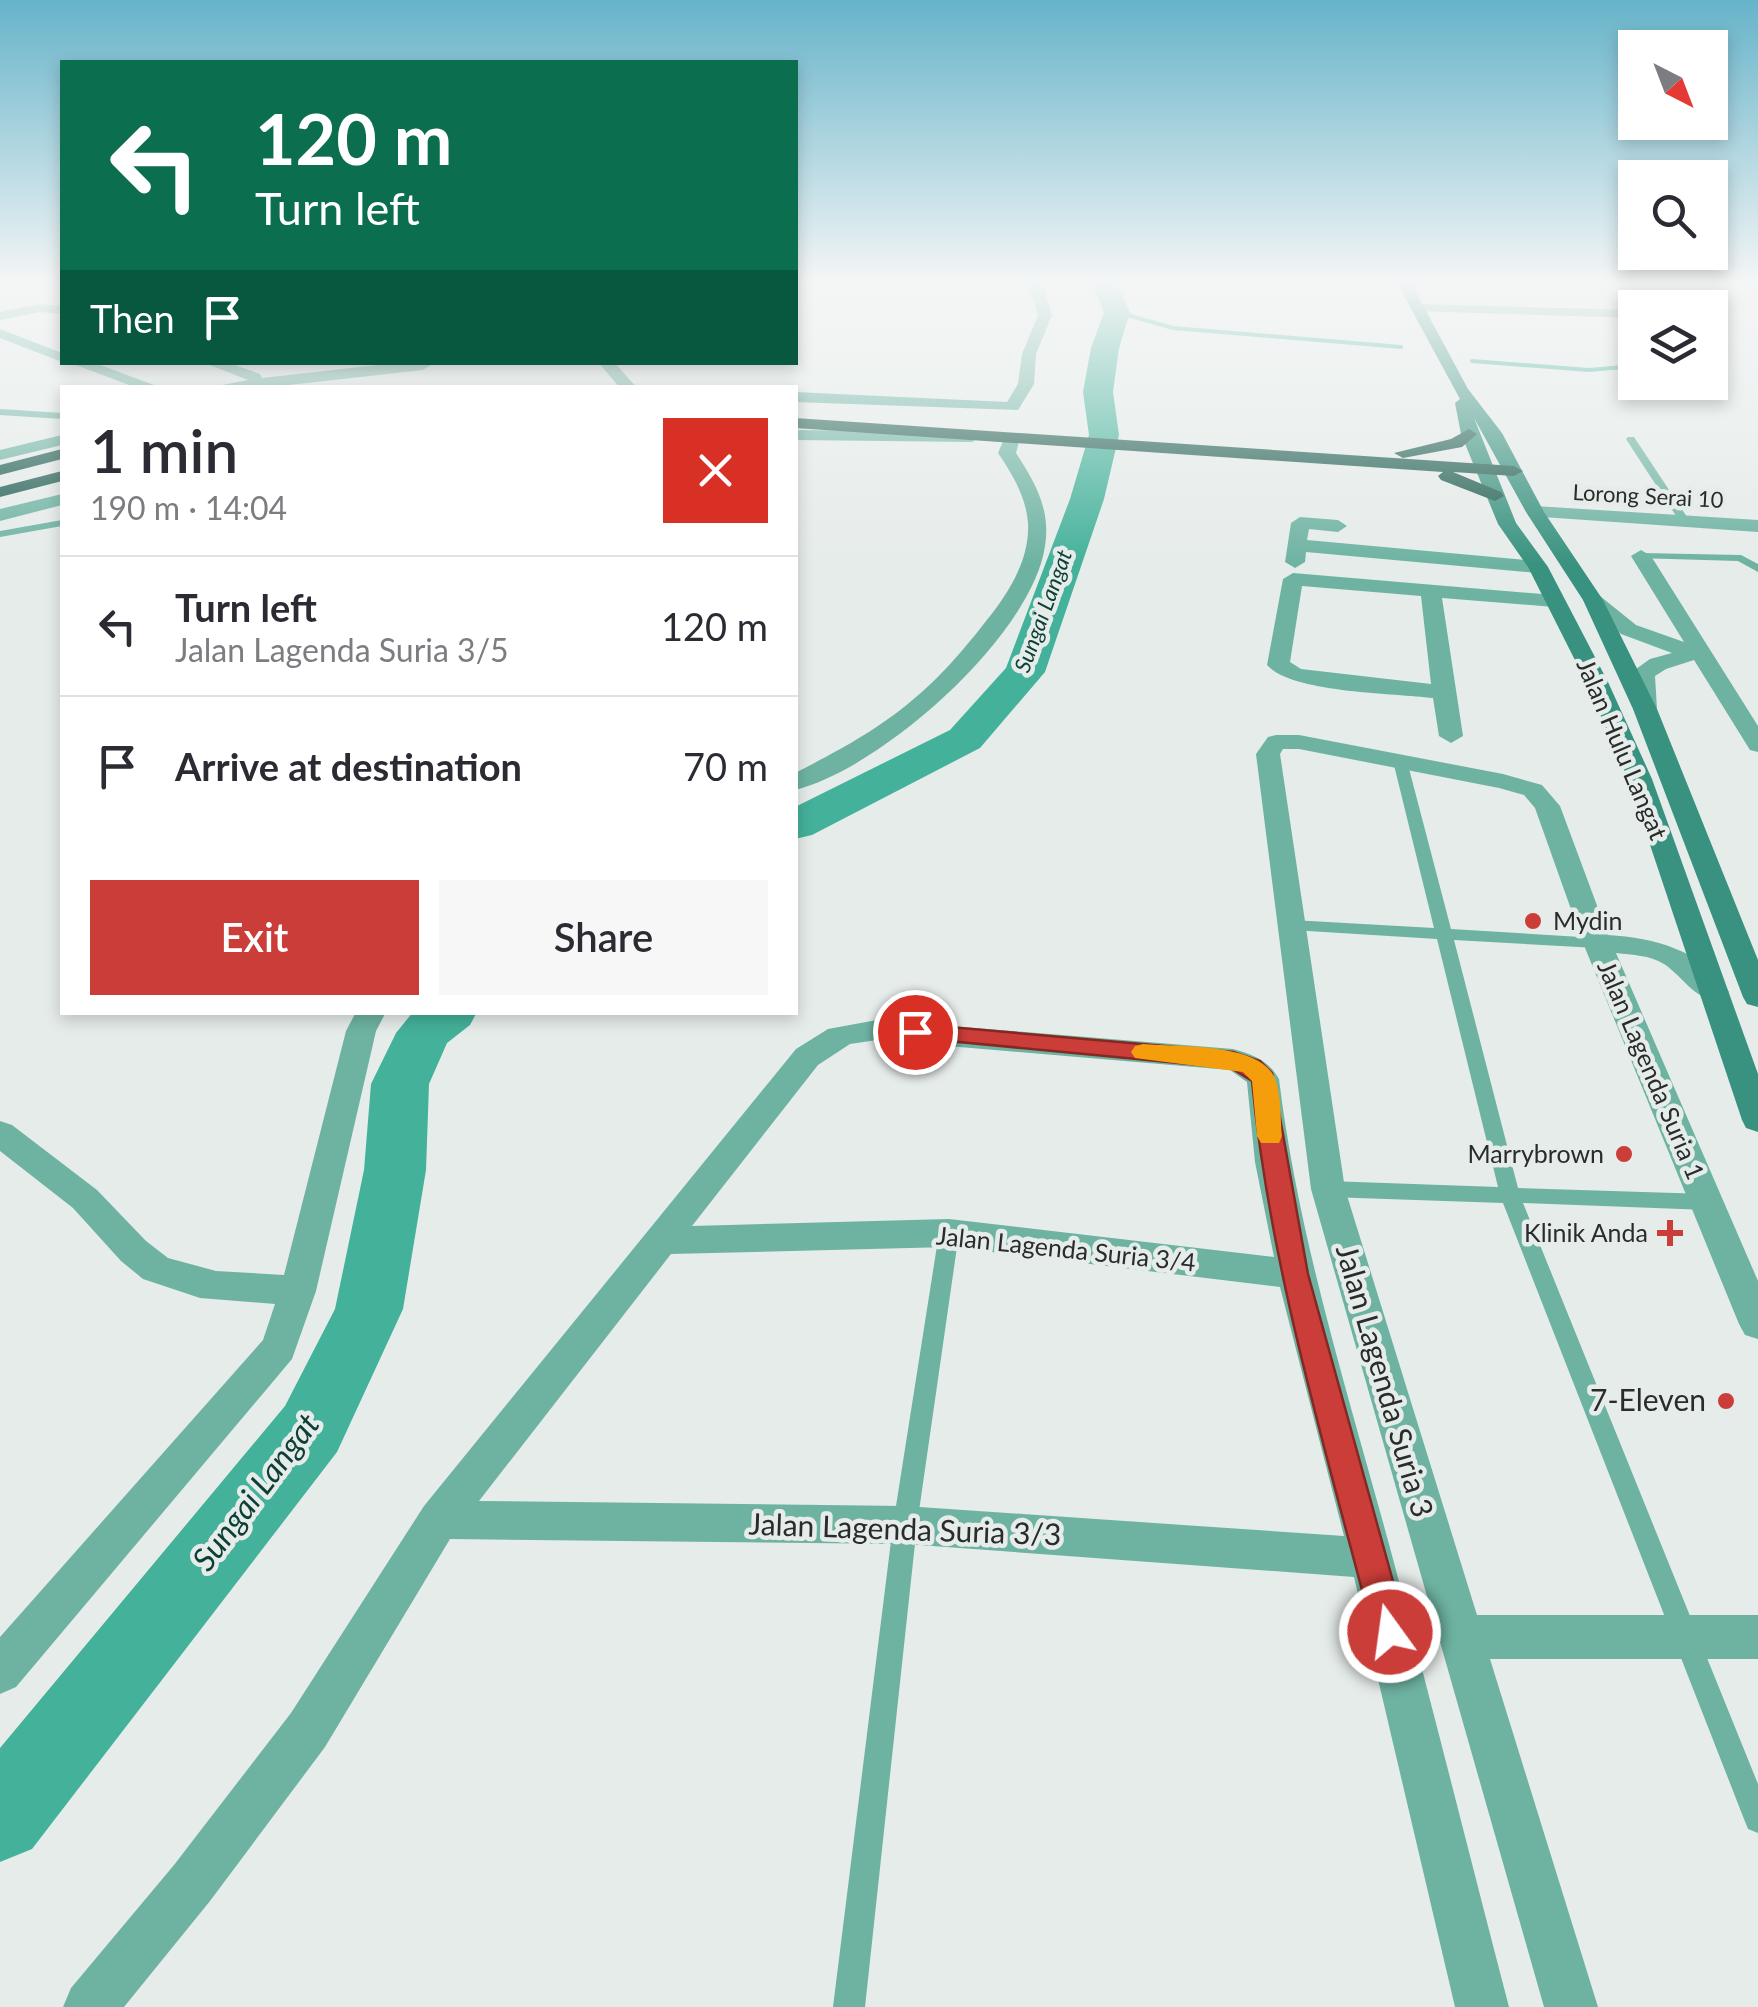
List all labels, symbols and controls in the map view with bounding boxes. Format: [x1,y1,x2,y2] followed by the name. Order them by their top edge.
[1618,30,1728,140] north arrow
[1618,30,1728,400] map controls
[255,96,452,180] text: 120 m
[90,100,220,230] icon: left
[1618,160,1728,270] button: search
[255,181,420,235] text: Turn left
[195,290,250,345] icon: arrive
[1618,290,1728,400] button: layers
[90,295,175,341] text: Then
[90,414,238,486] text: 1 min
[663,418,768,523] button: close
[1572,478,1724,513] street label: Lorong Serai 10
[90,488,287,527] text: 190 m · 14:04
[1008,546,1077,676] water label: Sungai Langat
[175,584,317,630] text: Turn left
[90,599,145,654] icon: left
[661,603,768,649] text: 120 m
[175,630,509,669] text: Jalan Lagenda Suria 3/5
[1571,654,1675,844] street label: Jalan Hulu Langat
[90,739,145,794] icon: arrive
[175,743,522,789] text: Arrive at destination
[683,743,768,789] text: 70 m
[90,880,419,995] button: Exit
[439,880,768,995] button: Share
[1553,905,1622,935] place label: Mydin
[1522,910,1544,932] marker: Mydin
[1592,956,1712,1184] street label: Jalan Lagenda Suria 1
[873,990,958,1075] pin
[888,1005,943,1060] icon: arrive
[1467,1138,1604,1168] place label: Marrybrown
[1613,1143,1635,1165] marker: Marrybrown
[1524,1217,1648,1247] place label: Klinik Anda
[935,1219,1197,1277] street label: Jalan Lagenda Suria 3/4
[1657,1220,1683,1246] marker: Klinik Anda
[1330,1240,1442,1521] street label: Jalan Lagenda Suria 3
[1590,1381,1706,1417] place label: 7-Eleven
[1715,1390,1737,1412] marker: 7-Eleven
[183,1405,327,1577] water label: Sungai Langat
[748,1505,1062,1551] street label: Jalan Lagenda Suria 3/3
[1338,1580,1442,1684] position arrow

